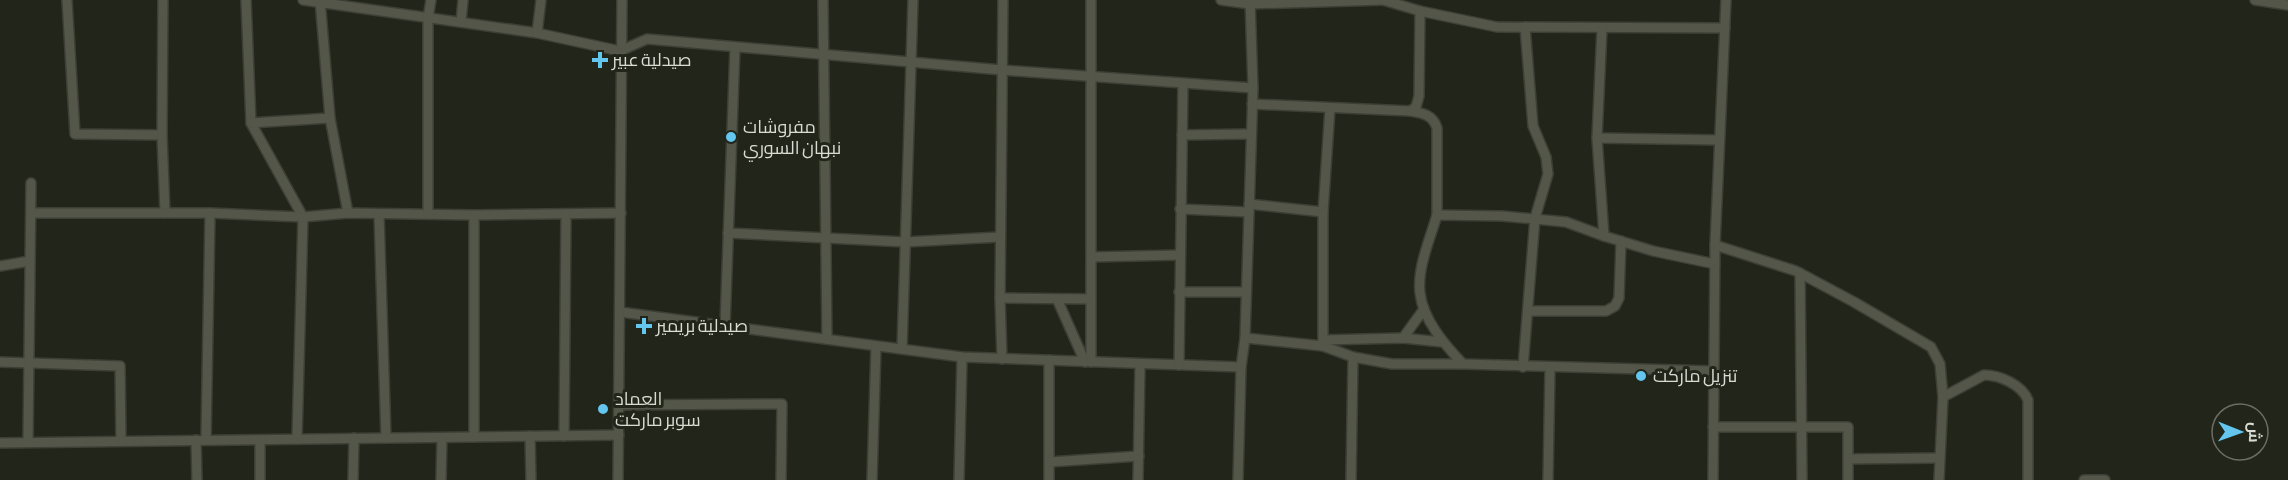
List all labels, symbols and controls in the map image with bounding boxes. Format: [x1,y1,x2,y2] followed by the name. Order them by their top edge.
[611,49,691,71] place label: صيدلية عبير
[593,53,607,67] marker: صيدلية عبير
[743,116,841,162] place label: مفروشات نبهان السوري
[724,130,738,144] marker: مفروشات نبهان السوري
[655,315,748,337] place label: صيدلية بريمير
[637,319,651,333] marker: صيدلية بريمير
[1653,365,1738,387] place label: تنزيل ماركت
[1634,369,1648,383] marker: تنزيل ماركت
[615,388,701,431] place label: العماد سوبر ماركت
[596,402,610,416] marker: العماد سوبر ماركت
[2210,402,2270,462] north arrow
[2245,422,2264,443] text: ش

